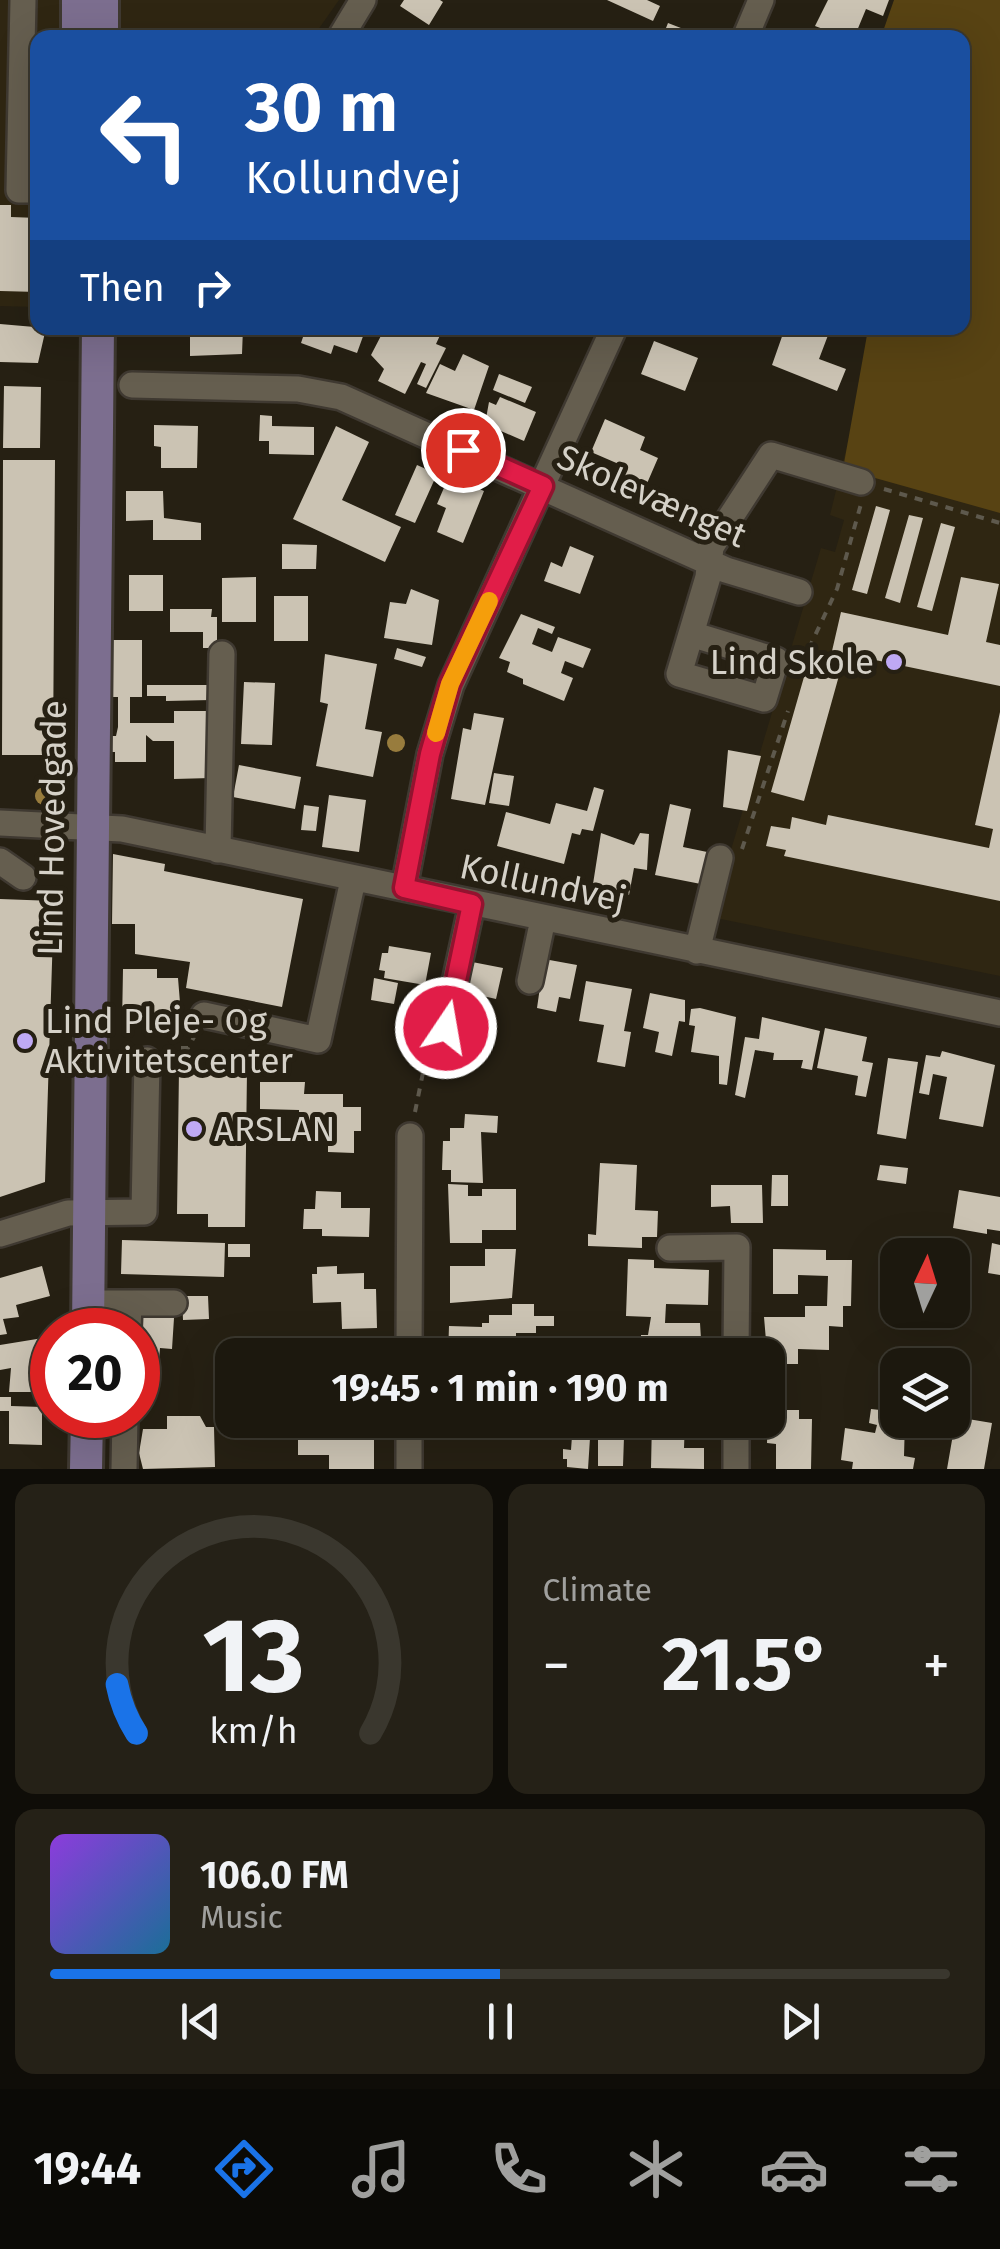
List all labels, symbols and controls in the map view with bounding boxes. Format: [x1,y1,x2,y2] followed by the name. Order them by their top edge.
[245,66,398,150] text: 30 m
[80,70,210,200] icon: left
[245,151,462,205] text: Kollundvej
[185,260,240,315] icon: right
[80,265,165,311] text: Then
[421,408,506,493] pin
[436,423,491,478] icon: arrive
[551,436,753,556] street label: Skolevænget
[710,641,874,683] place label: Lind Skole
[883,651,905,673] marker: Lind Skole
[29,700,75,956] street label: Lind Hovedgade
[456,845,630,921] street label: Kollundvej
[394,976,498,1080] position arrow
[45,1000,294,1082] place label: Lind Pleje- Og Aktivitetscenter
[14,1030,36,1052] marker: Lind Pleje- Og Aktivitetscenter
[214,1108,335,1150] place label: ARSLAN
[183,1118,205,1140] marker: ARSLAN
[880,1238,970,1328] north arrow
[880,1238,970,1438] map controls
[30,1308,160,1438] speed limit sign: 20
[880,1348,970,1438] button: layers
[331,1365,669,1411] text: 19:45 · 1 min · 190 m
[543,1571,652,1609] text: Climate
[203,1594,305,1719] text: 13
[662,1620,831,1710] text: 21.5°
[543,1633,570,1699] text: −
[923,1633,950,1699] text: +
[210,1710,298,1752] text: km/h
[200,1852,349,1898] text: 106.0 FM
[200,1898,283,1936] text: Music
[173,1994,228,2049] icon: previous
[473,1994,528,2049] icon: pause
[773,1994,828,2049] icon: next
[209,2134,279,2204] icon: directions
[346,2134,416,2204] icon: music
[484,2134,554,2204] icon: phone
[621,2134,691,2204] icon: climate
[759,2134,829,2204] icon: car
[896,2134,966,2204] icon: filters
[34,2142,141,2196] text: 19:44

